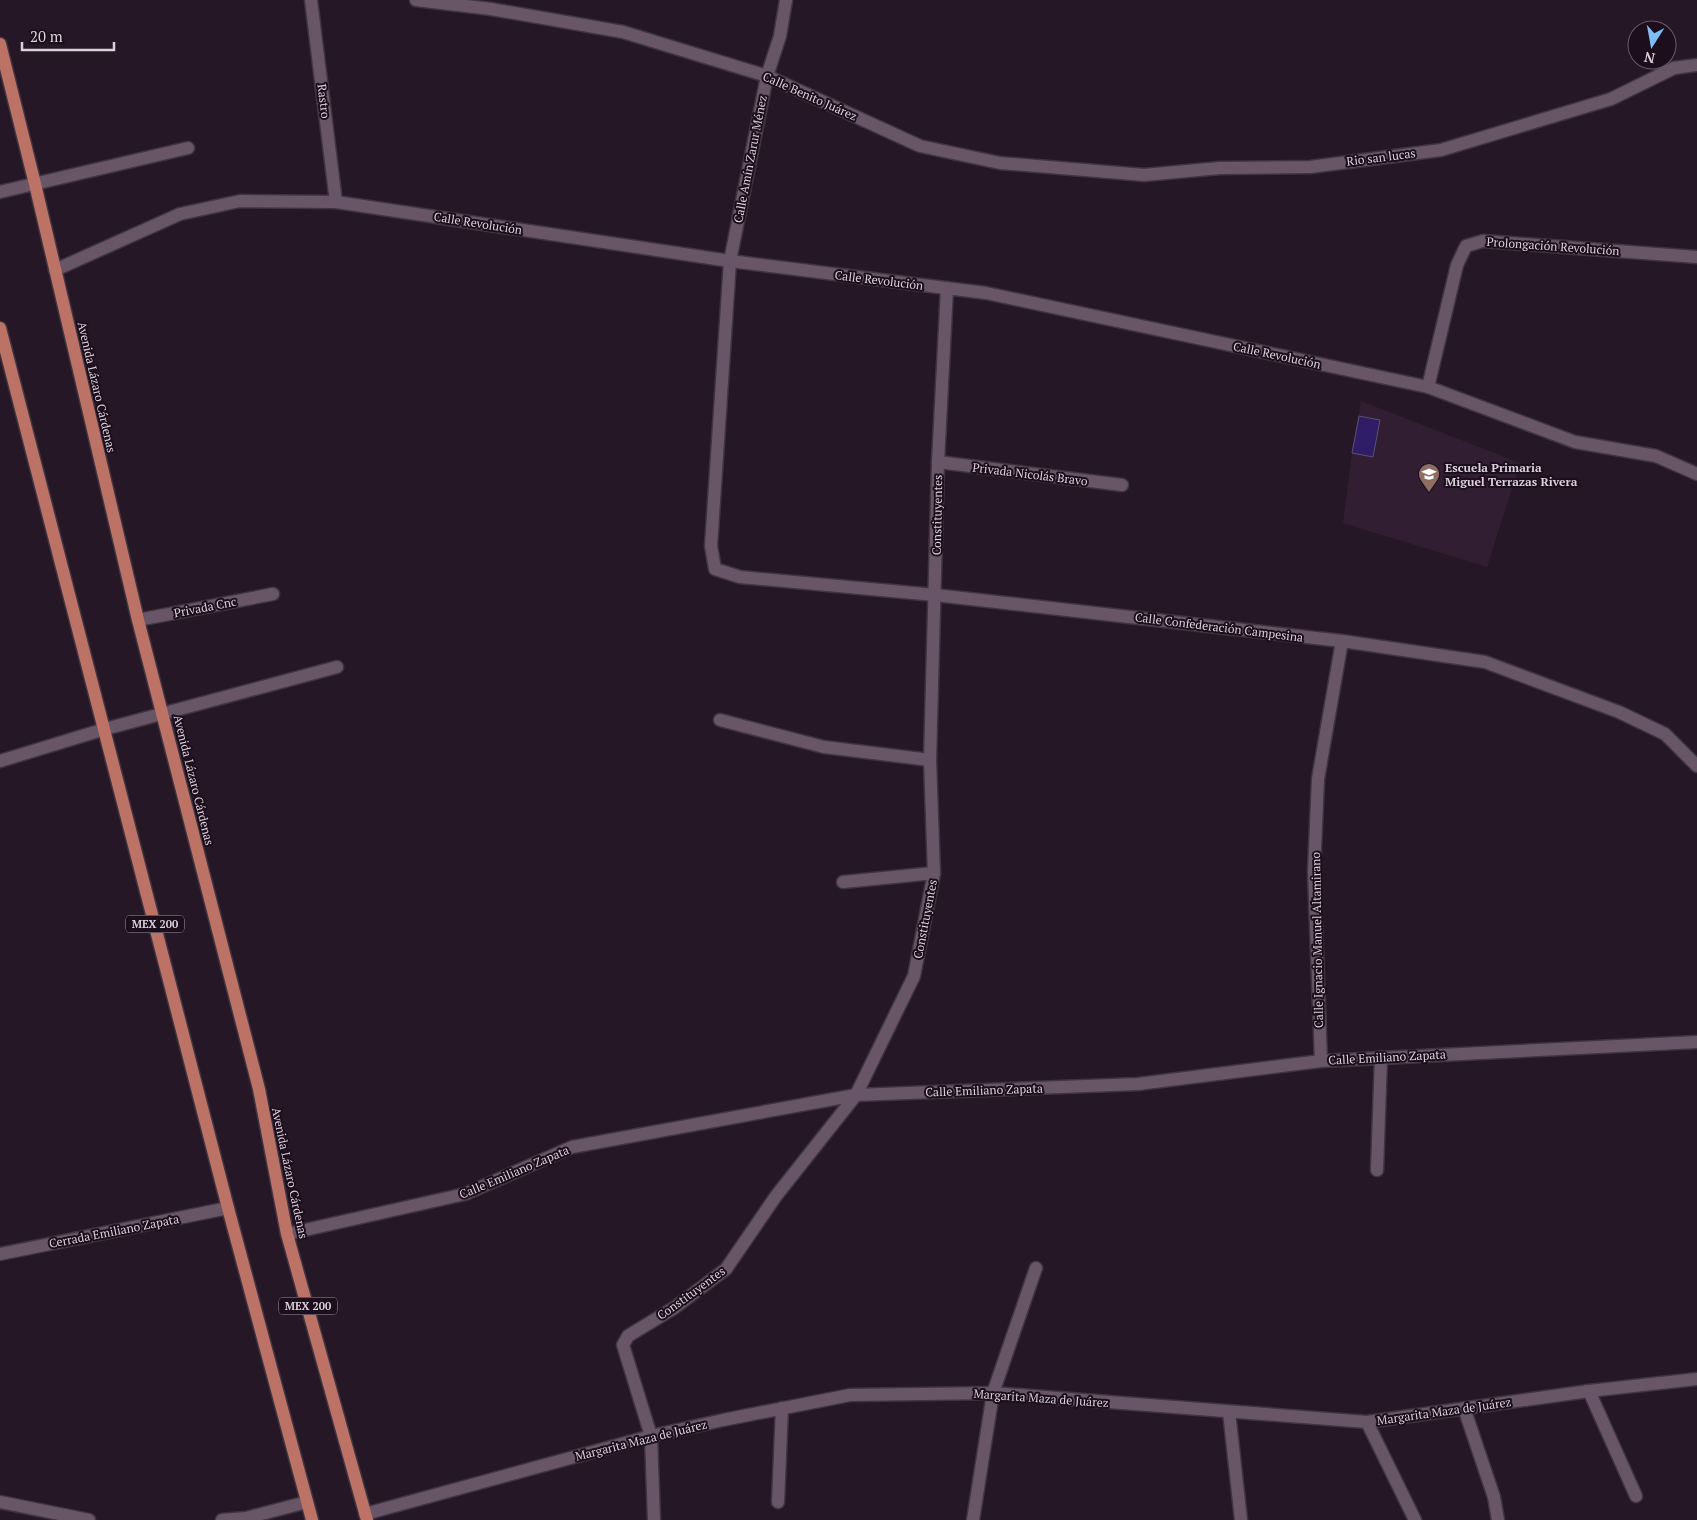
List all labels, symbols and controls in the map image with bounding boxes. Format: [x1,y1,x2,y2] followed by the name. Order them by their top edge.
[22,20,115,52] scale bar
[1627,20,1677,70] north arrow
[30,26,63,46] text: 20 m
[1642,48,1656,69] text: N
[761,68,860,124] street label: Calle Benito Juárez
[314,83,334,119] street label: Rastro
[730,94,770,224] street label: Calle Amín Zarur Ménez
[1346,145,1416,169] street label: Rio san lucas
[433,209,523,237] street label: Calle Revolución
[1486,234,1620,258] street label: Prolongación Revolución
[834,267,924,293] street label: Calle Revolución
[75,320,119,454] street label: Avenida Lázaro Cárdenas
[1232,338,1322,372] street label: Calle Revolución
[972,459,1089,489] street label: Privada Nicolás Bravo
[1445,460,1578,489] place label: Escuela Primaria Miguel Terrazas Rivera
[1417,462,1441,493] school or university icon: Escuela Primaria Miguel Terrazas Rivera
[929,475,945,555] street label: Constituyentes
[172,593,238,620] street label: Privada Cnc
[1134,609,1304,645] street label: Calle Confederación Campesina
[171,713,217,847] street label: Avenida Lázaro Cárdenas
[1308,852,1326,1028] street label: Calle Ignacio Manuel Altamirano
[910,878,940,960] street label: Constituyentes
[126,916,184,932] road number: MEX 200
[1328,1046,1446,1068] street label: Calle Emiliano Zapata
[925,1080,1043,1100] street label: Calle Emiliano Zapata
[269,1106,311,1240] street label: Avenida Lázaro Cárdenas
[457,1142,571,1202] street label: Calle Emiliano Zapata
[48,1211,180,1251] street label: Cerrada Emiliano Zapata
[654,1263,728,1323] street label: Constituyentes
[279,1298,337,1314] road number: MEX 200
[973,1386,1109,1410] street label: Margarita Maza de Juárez
[1376,1394,1512,1428] street label: Margarita Maza de Juárez
[573,1416,709,1464] street label: Margarita Maza de Juárez

